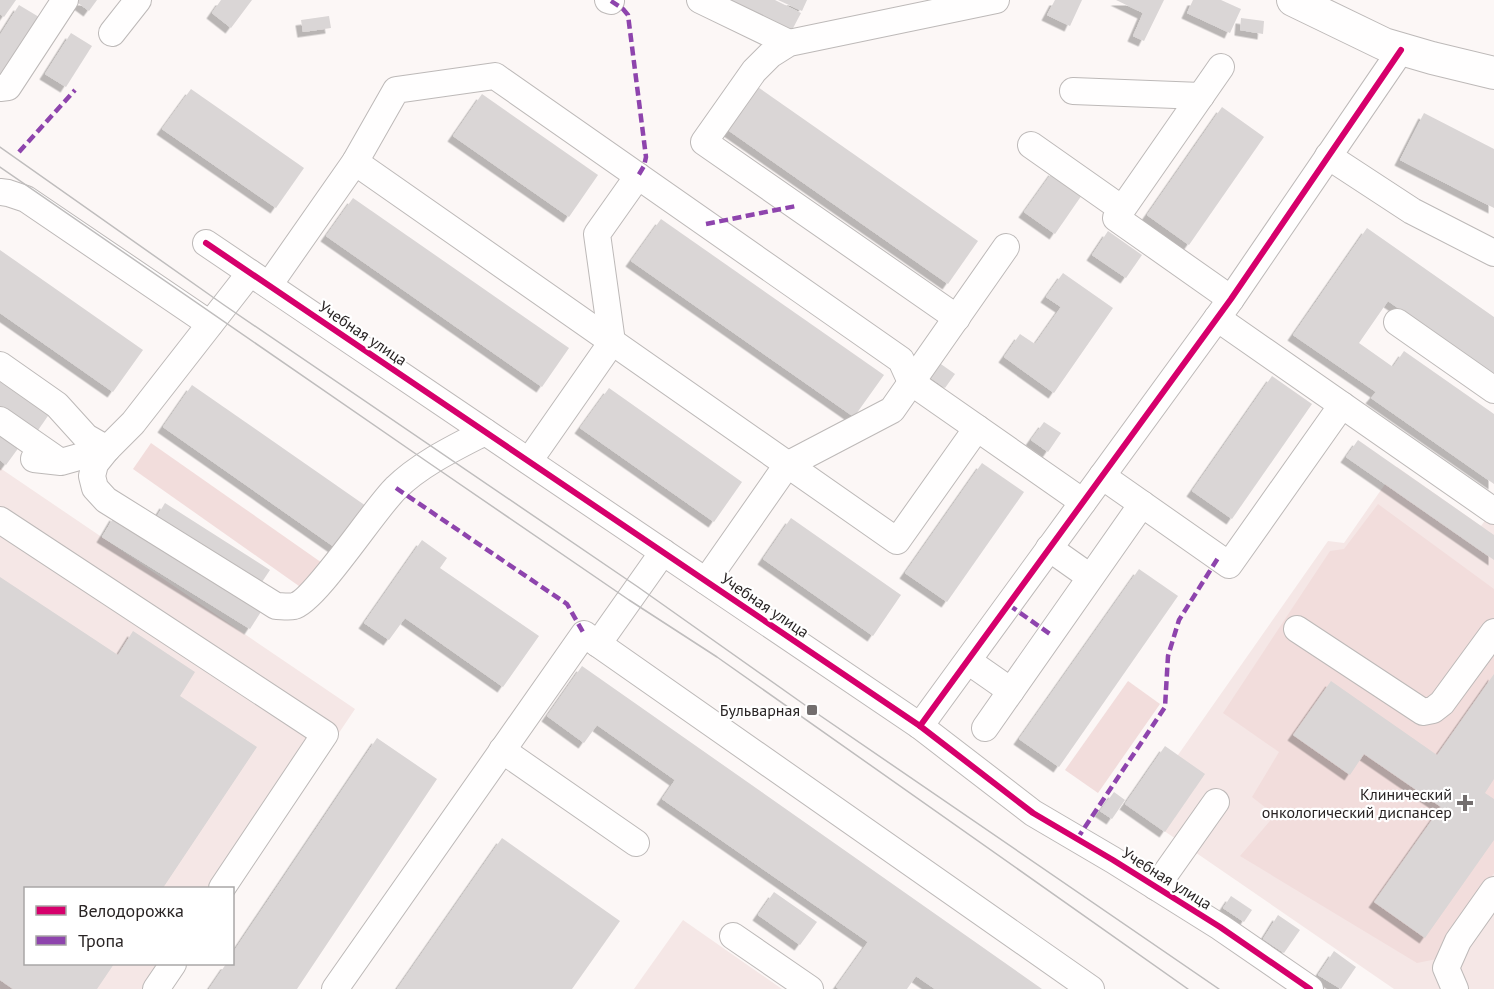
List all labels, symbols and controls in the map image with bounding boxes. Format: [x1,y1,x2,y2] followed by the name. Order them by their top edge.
[315,296,411,370] street label: Учебная улица
[717,568,813,642] street label: Учебная улица
[720,700,800,720] place label: Бульварная
[805,703,819,717] marker: Бульварная
[1262,784,1452,822] place label: Клинический онкологический диспансер
[1456,794,1474,812] marker: Клинический онкологический диспансер
[1118,842,1216,914] street label: Учебная улица
[24,887,234,965] legend
[78,899,184,922] text: Велодорожка
[78,929,124,952] text: Тропа

